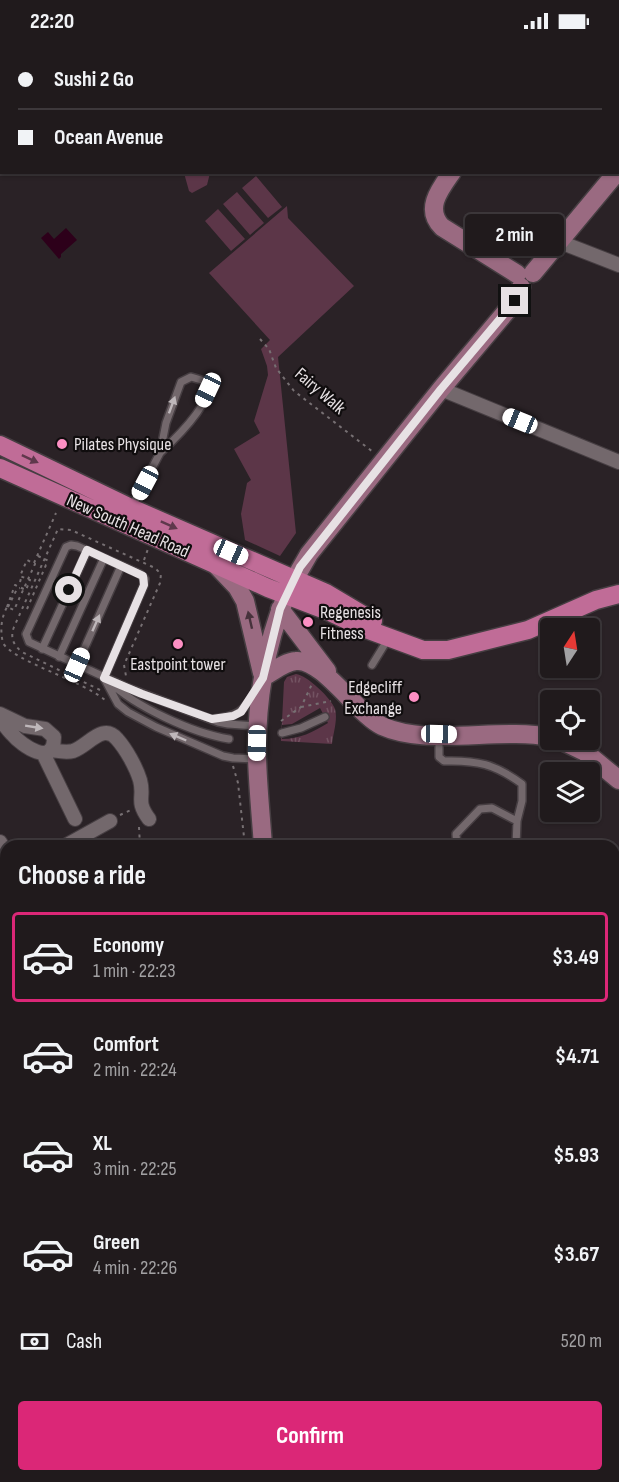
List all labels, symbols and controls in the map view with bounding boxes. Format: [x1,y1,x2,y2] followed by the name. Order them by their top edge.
[30,8,74,35] text: 22:20
[54,66,134,93] text: Sushi 2 Go
[54,124,164,151] text: Ocean Avenue
[466,214,564,256] callout: 2 min
[495,223,534,247] text: 2 min
[501,287,528,314] route end
[290,363,350,419] street label: Fairy Walk
[192,370,224,410] car
[168,396,178,414] one-way arrow
[500,406,540,436] car
[74,434,171,455] place label: Pilates Physique
[55,437,69,451] marker: Pilates Physique
[21,454,38,463] one-way arrow
[129,463,161,503] car
[64,490,192,562] street label: New South Head Road
[161,520,179,530] one-way arrow
[211,536,251,568] car
[55,576,82,603] route start
[320,602,381,644] place label: Regenesis Fitness
[245,611,255,630] one-way arrow
[91,614,101,632] one-way arrow
[301,615,315,629] marker: Regenesis Fitness
[540,618,600,678] north arrow
[540,618,600,822] map controls
[171,637,185,651] marker: Eastpoint tower
[61,645,93,685] car
[130,654,226,675] place label: Eastpoint tower
[344,677,403,719] place label: Edgecliff Exchange
[407,690,421,704] marker: Edgecliff Exchange
[540,690,600,750] button: locate
[25,723,44,732] one-way arrow
[248,725,266,761] car
[421,725,457,743] car
[169,732,187,742] one-way arrow
[540,762,600,822] button: layers
[18,860,146,892] text: Choose a ride
[21,930,75,984] icon: car
[93,932,164,959] text: Economy
[552,944,599,971] text: $3.49
[93,959,176,983] text: 1 min · 22:23
[21,1029,75,1083] icon: car
[93,1031,159,1058] text: Comfort
[555,1043,599,1070] text: $4.71
[93,1058,177,1082] text: 2 min · 22:24
[21,1128,75,1182] icon: car
[93,1130,112,1157] text: XL
[553,1142,599,1169] text: $5.93
[93,1157,177,1181] text: 3 min · 22:25
[21,1227,75,1281] icon: car
[93,1229,140,1256] text: Green
[553,1241,599,1268] text: $3.67
[93,1256,177,1280] text: 4 min · 22:26
[18,1325,51,1358] icon: cash
[66,1328,102,1355] text: Cash
[561,1329,602,1353] text: 520 m
[18,1401,602,1470] button: Confirm

